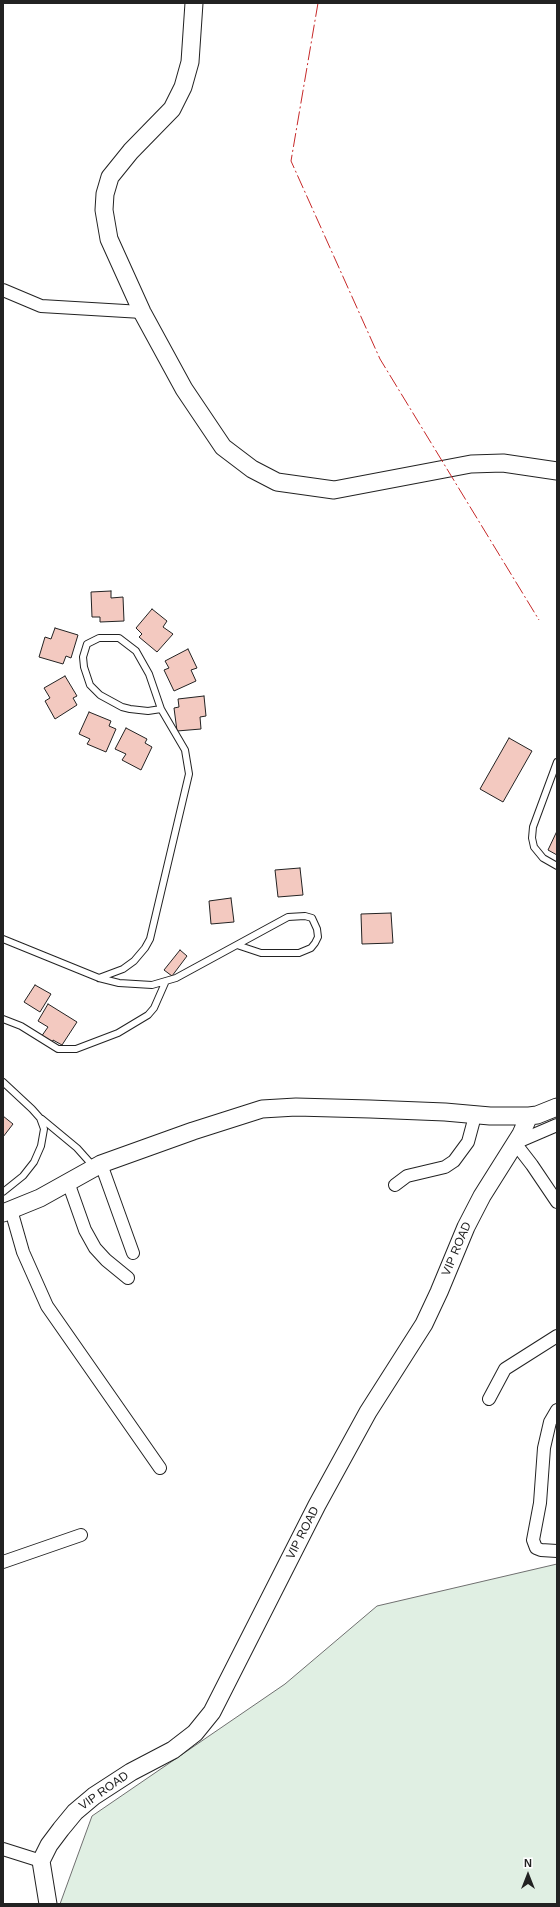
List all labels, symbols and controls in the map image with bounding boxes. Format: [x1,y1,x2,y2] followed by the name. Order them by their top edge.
[439,1220,475,1278] street label: VIP ROAD
[284,1504,322,1562] street label: VIP ROAD
[76,1769,132,1813] street label: VIP ROAD
[508,1855,548,1895] north arrow
[524,1857,532,1869] text: N

